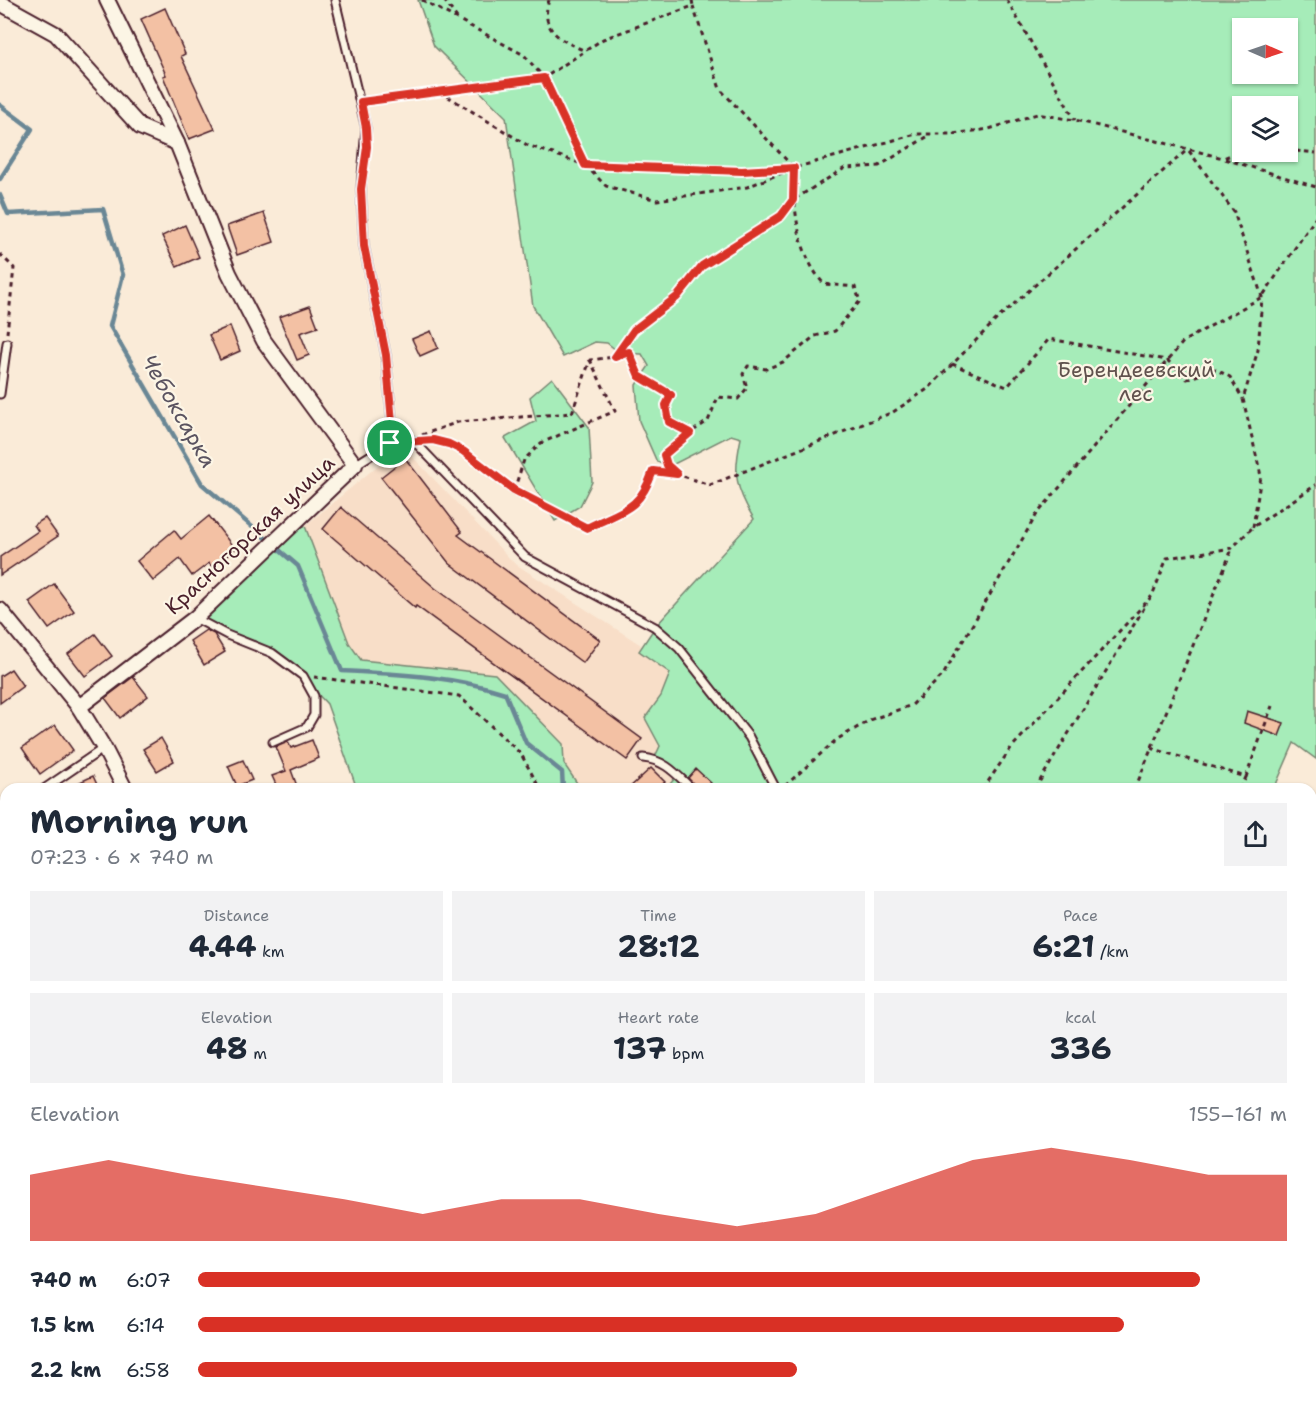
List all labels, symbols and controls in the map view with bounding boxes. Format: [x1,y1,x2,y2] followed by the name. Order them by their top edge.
[1232,18,1298,84] north arrow
[1232,18,1298,162] map controls
[1232,96,1298,162] button: layers
[135,349,223,473] water label: Чебоксарка
[1057,356,1215,408] park label: Берендеевский лес
[364,417,415,468] pin
[373,426,406,459] icon: arrive
[159,449,341,621] street label: Красногорская улица
[30,799,248,844] text: Morning run
[1224,803,1287,866] button: share
[30,844,214,870] text: 07:23 · 6 × 740 m
[204,905,269,926] text: Distance
[640,905,677,926] text: Time
[1063,905,1098,926] text: Pace
[188,926,256,967] text: 4.44
[617,926,700,967] text: 28:12
[1032,926,1095,967] text: 6:21
[256,941,285,962] text: km
[1095,941,1129,962] text: /km
[201,1007,272,1028] text: Elevation
[618,1007,699,1028] text: Heart rate
[1065,1007,1096,1028] text: kcal
[206,1028,248,1069] text: 48
[613,1028,667,1069] text: 137
[1049,1028,1112,1069] text: 336
[248,1043,267,1064] text: m
[667,1043,704,1064] text: bpm
[30,1101,120,1127] text: Elevation
[1189,1101,1287,1127] text: 155–161 m
[30,1267,97,1293] text: 740 m
[126,1267,171,1293] text: 6:07
[30,1312,94,1338] text: 1.5 km
[126,1312,165,1338] text: 6:14
[30,1357,101,1383] text: 2.2 km
[126,1357,170,1383] text: 6:58

